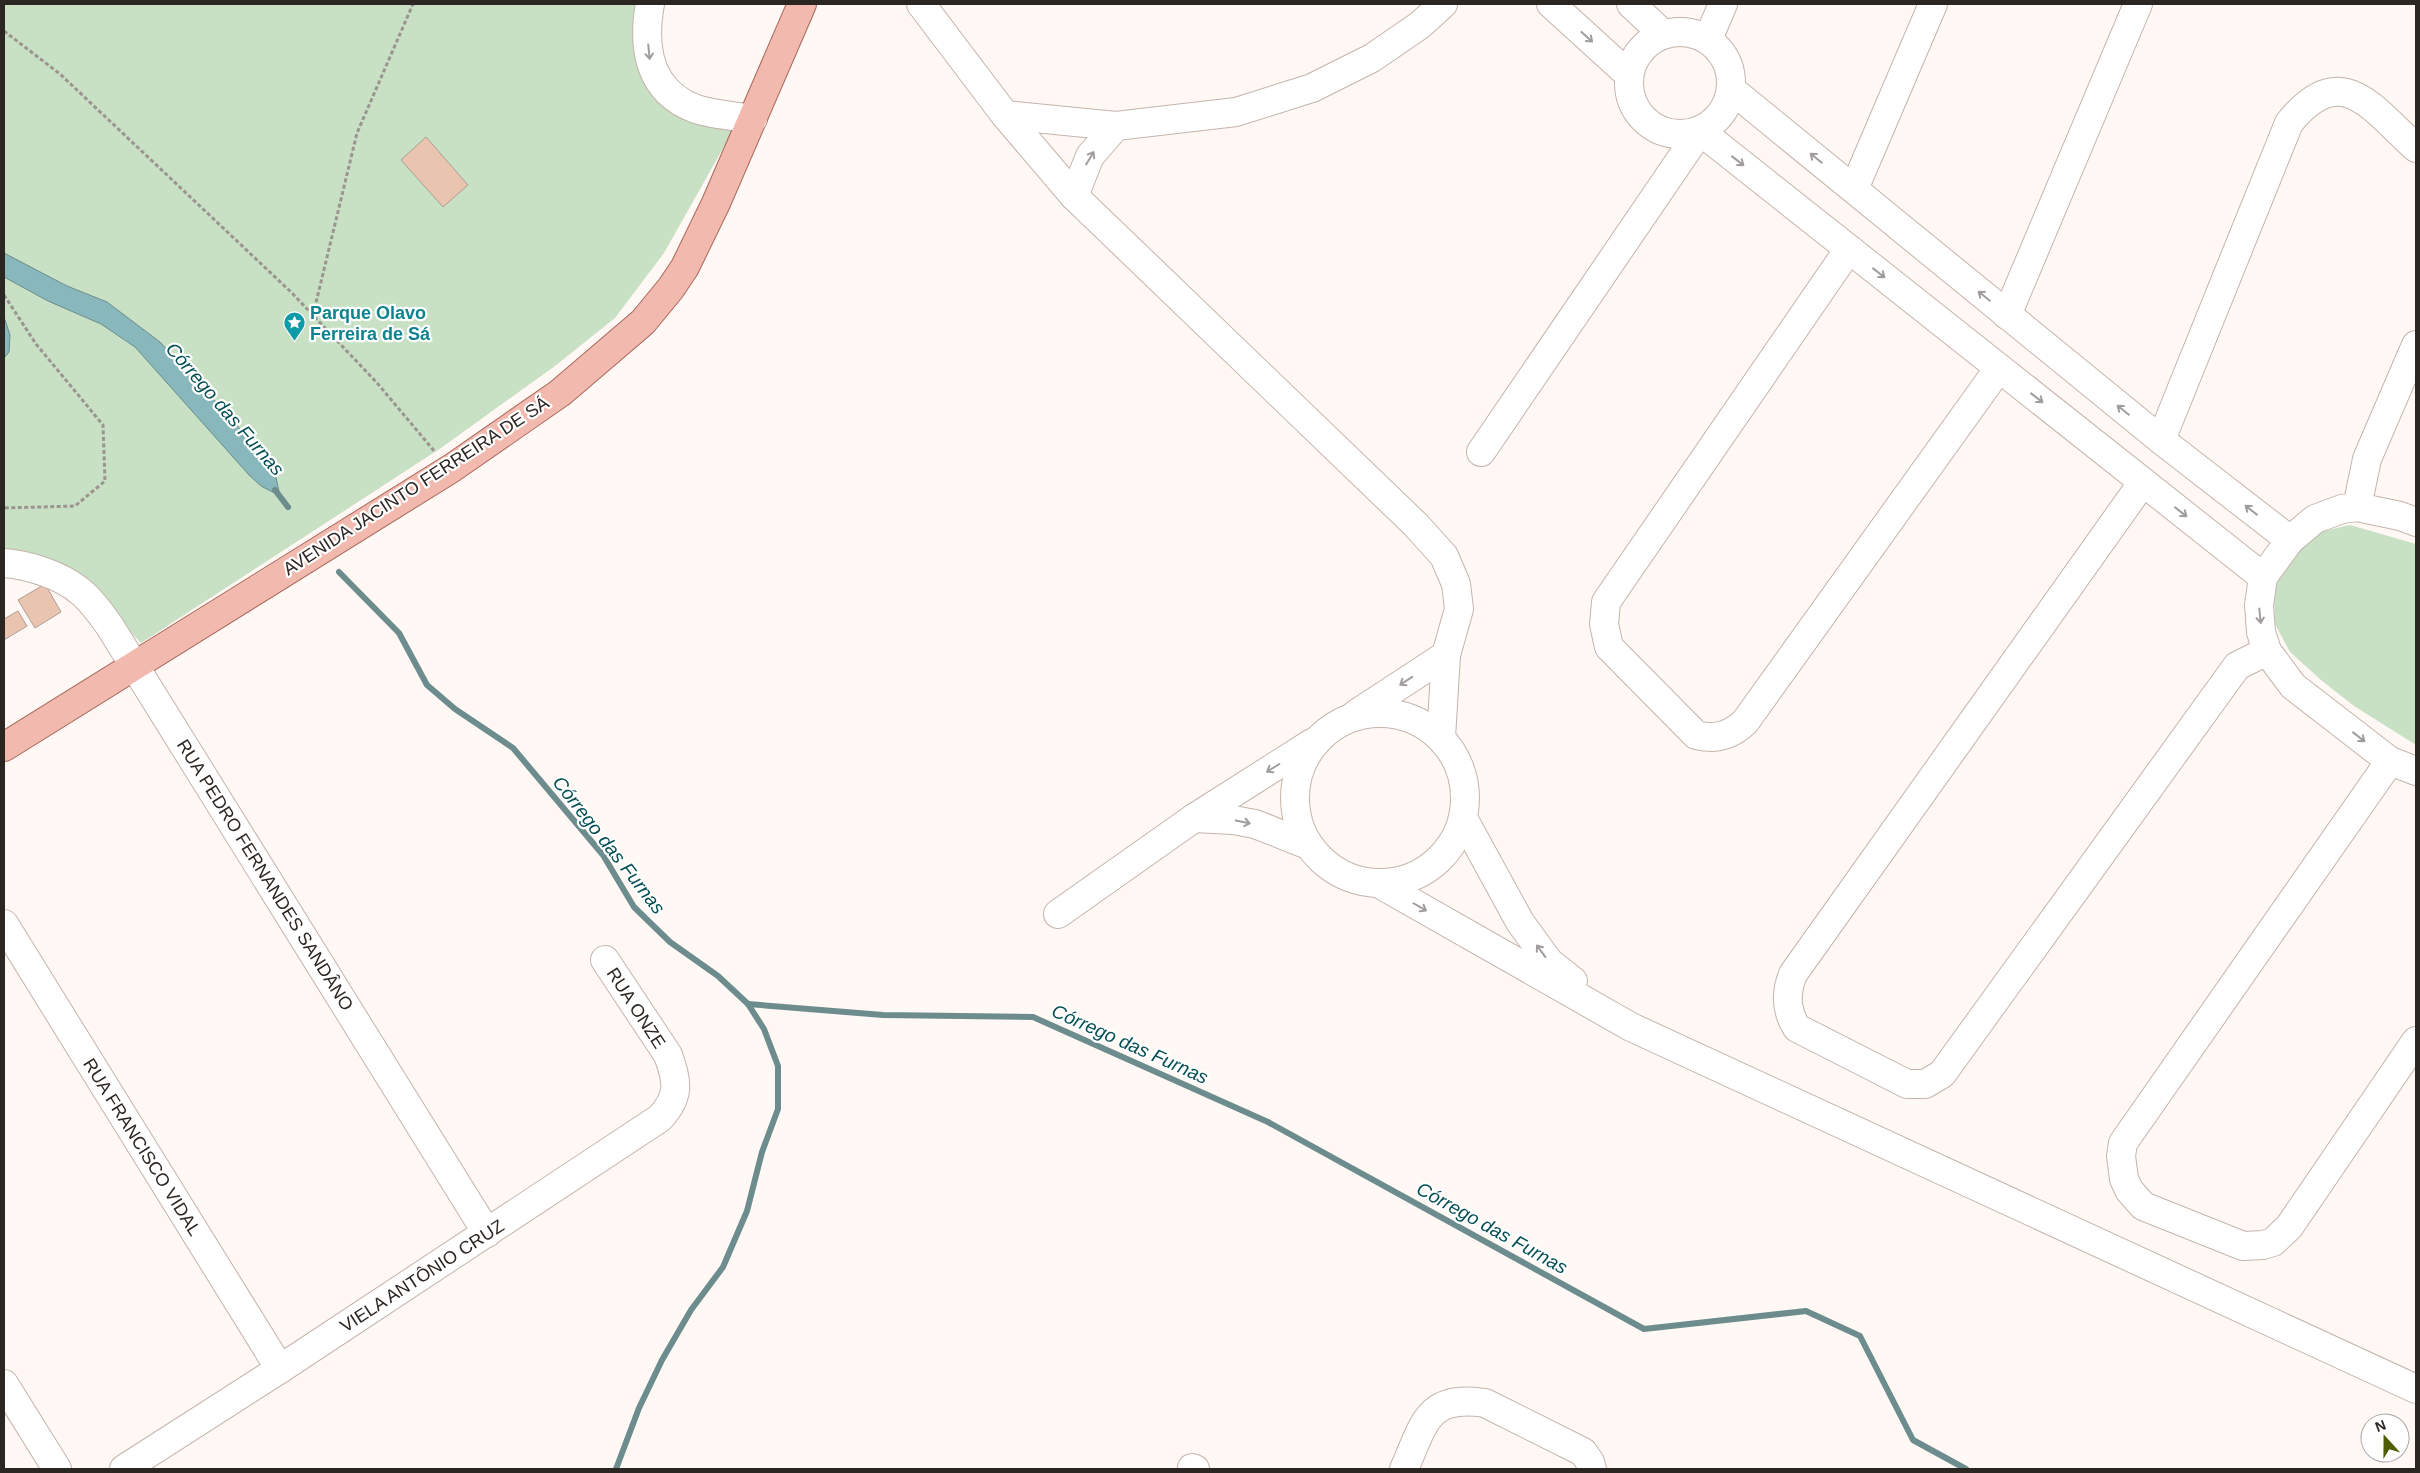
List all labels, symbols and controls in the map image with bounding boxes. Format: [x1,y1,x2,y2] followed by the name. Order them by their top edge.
[1580,31,1593,43] one-way arrow
[644,44,654,60] one-way arrow
[1085,151,1095,165] one-way arrow
[1810,153,1823,164] one-way arrow
[1731,155,1744,166] one-way arrow
[1872,267,1885,278] one-way arrow
[1978,290,1991,301] one-way arrow
[310,303,431,344] place label: Parque Olavo Ferreira de Sá
[282,311,306,342] place icon: Parque Olavo Ferreira de Sá
[162,338,289,480] water label: Córrego das Furnas
[280,393,552,579] street label: AVENIDA JACINTO FERREIRA DE SÁ
[2030,393,2043,404] one-way arrow
[2117,404,2130,415] one-way arrow
[2244,505,2258,515] one-way arrow
[2174,507,2187,518] one-way arrow
[2255,608,2265,624] one-way arrow
[1399,676,1413,686] one-way arrow
[2352,732,2366,742] one-way arrow
[173,736,357,1014] street label: RUA PEDRO FERNANDES SANDÂNO
[1266,764,1280,774] one-way arrow
[549,772,670,918] water label: Córrego das Furnas
[1234,817,1250,827] one-way arrow
[1412,903,1427,912] one-way arrow
[1536,944,1546,958] one-way arrow
[603,964,669,1052] street label: RUA ONZE
[1049,1000,1212,1088] water label: Córrego das Furnas
[79,1055,205,1239] street label: RUA FRANCISCO VIDAL
[1413,1178,1571,1278] water label: Córrego das Furnas
[336,1215,508,1336] street label: VIELA ANTÔNIO CRUZ
[2360,1413,2410,1463] north arrow
[2373,1417,2388,1435] text: N

